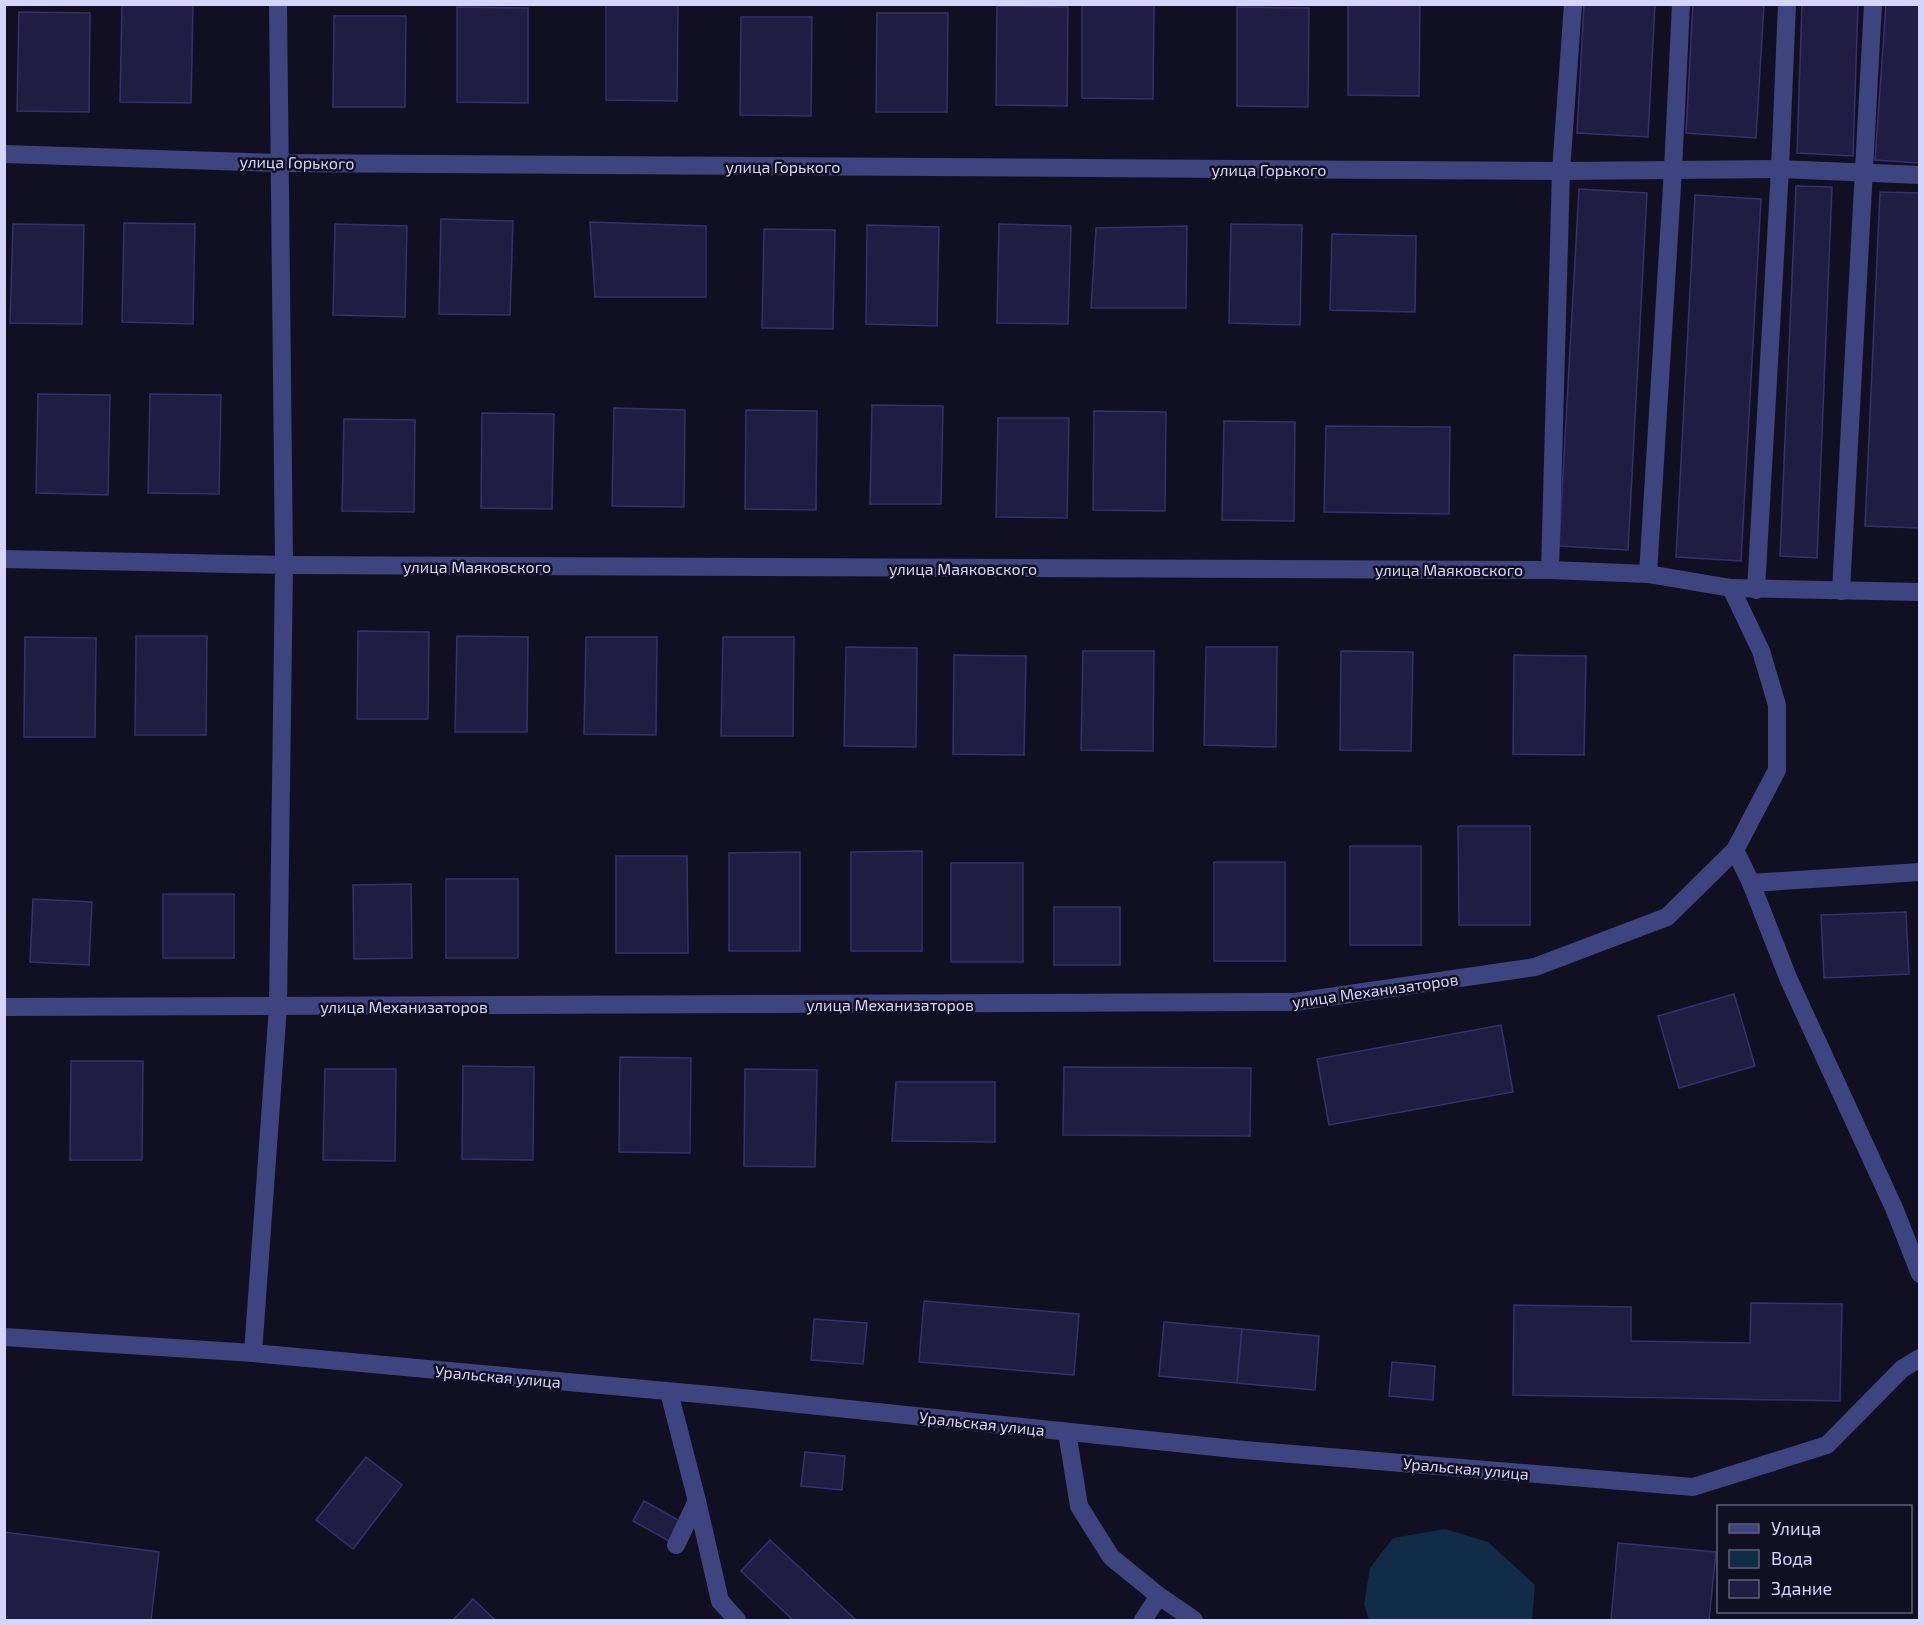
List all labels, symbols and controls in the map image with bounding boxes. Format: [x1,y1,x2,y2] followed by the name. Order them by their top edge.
[239,151,355,174] street label: улица Горького
[726,157,840,177] street label: улица Горького
[1212,160,1326,180] street label: улица Горького
[403,557,551,577] street label: улица Маяковского
[889,559,1037,579] street label: улица Маяковского
[1375,560,1523,580] street label: улица Маяковского
[1291,969,1459,1012] street label: улица Механизаторов
[806,995,974,1015] street label: улица Механизаторов
[320,997,488,1017] street label: улица Механизаторов
[434,1361,562,1392] street label: Уральская улица
[918,1407,1046,1440] street label: Уральская улица
[1402,1453,1530,1484] street label: Уральская улица
[1717,1505,1912,1613] legend
[1771,1517,1821,1539] text: Улица
[1771,1547,1813,1569] text: Вода
[1771,1577,1832,1599] text: Здание

